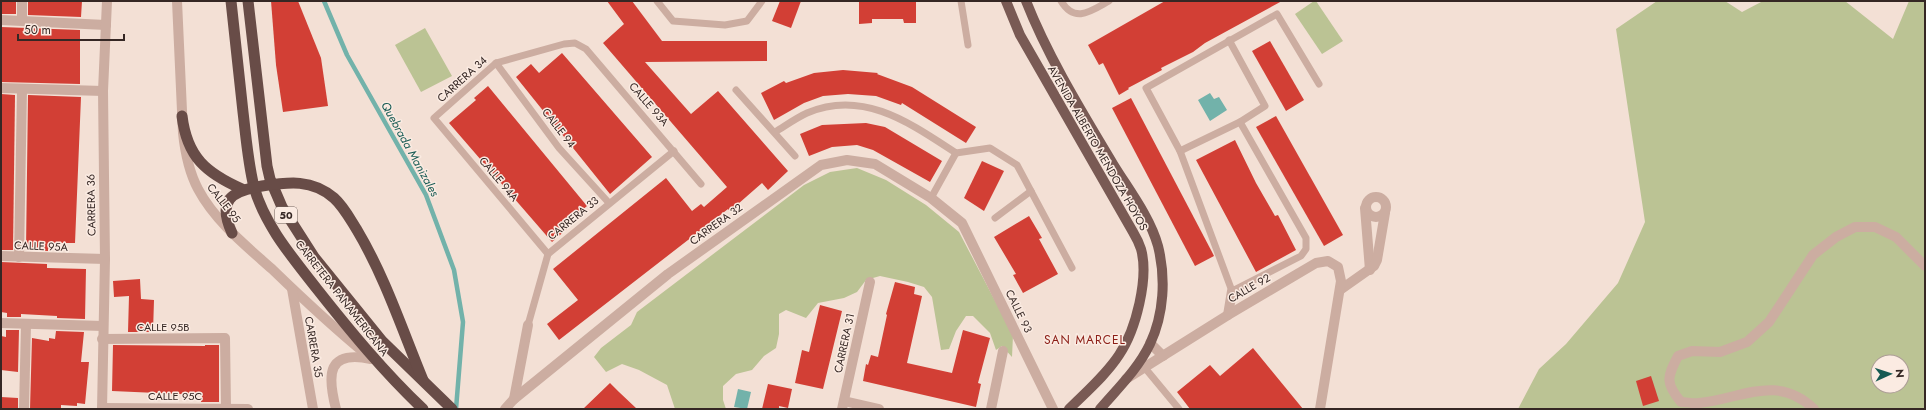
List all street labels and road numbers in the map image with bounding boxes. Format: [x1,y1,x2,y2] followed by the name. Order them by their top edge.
[434,52,491,106] street label: CARRERA 34
[1044,63,1152,233] street label: AVENIDA ALBERTO MENDOZA HOYOS
[625,79,673,130] street label: CALLE 93A
[538,105,580,152] street label: CALLE 94
[476,153,523,205] street label: CALLE 94A
[82,174,100,236] street label: CARRERA 36
[203,180,245,226] street label: CALLE 95
[544,192,602,244] street label: CARRERA 33
[686,199,746,249] street label: CARRERA 32
[275,207,297,223] road number: 50
[14,237,69,255] street label: CALLE 95A
[292,237,393,360] street label: CARRETERA PANAMERICANA
[1225,269,1273,307] street label: CALLE 92
[1002,287,1036,335] street label: CALLE 93
[830,312,858,374] street label: CARRERA 31
[301,315,327,379] street label: CARRERA 35
[137,319,189,335] street label: CALLE 95B
[148,388,202,404] street label: CALLE 95C

